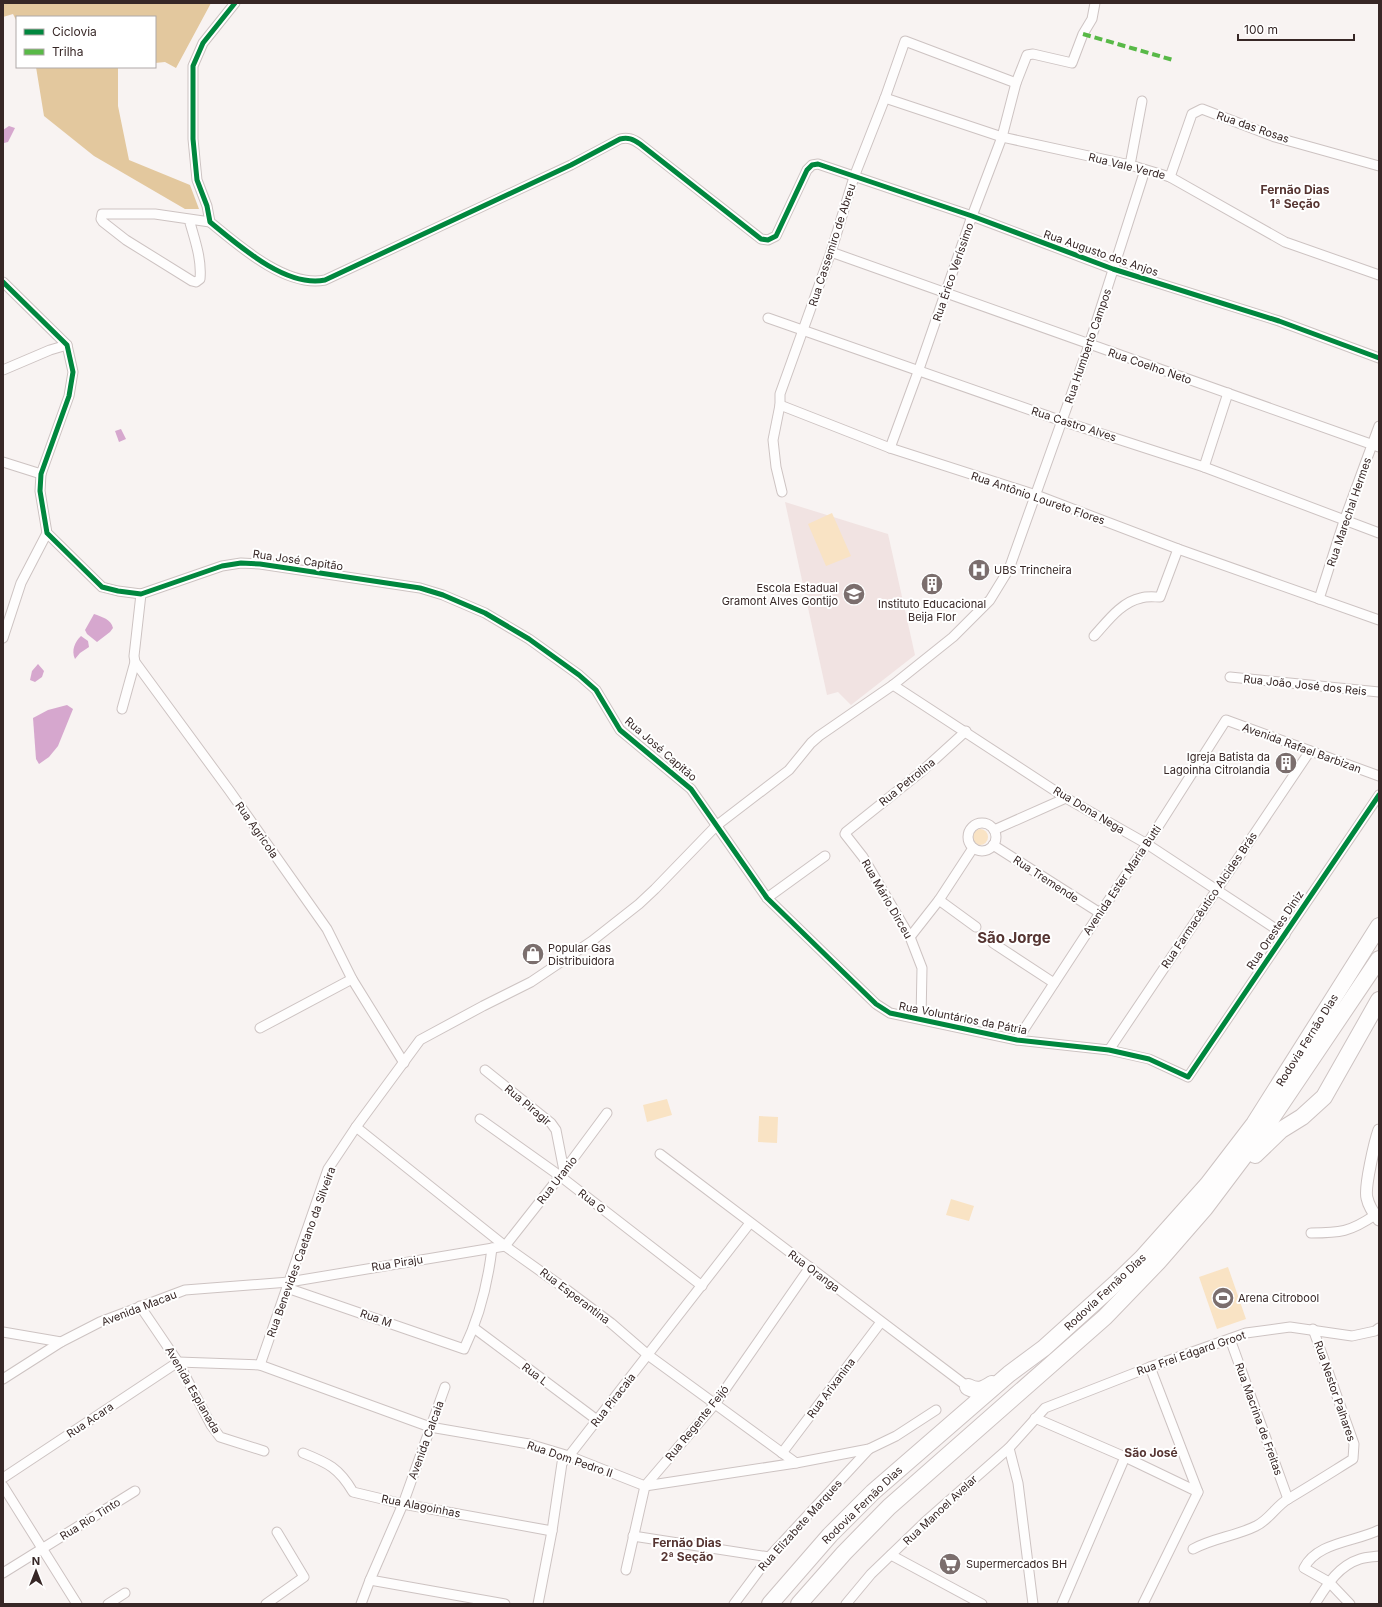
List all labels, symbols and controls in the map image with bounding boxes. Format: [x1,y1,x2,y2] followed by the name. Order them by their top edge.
[16,16,156,68] legend
[1238,16,1354,42] scale bar
[1244,22,1278,37] text: 100 m
[52,24,97,39] text: Ciclovia
[52,44,83,59] text: Trilha
[1215,108,1291,146] street label: Rua das Rosas
[1087,150,1167,182] street label: Rua Vale Verde
[805,182,859,308] street label: Rua Cassemiro de Abreu
[1260,182,1330,211] district label: Fernão Dias 1ª Seção
[930,220,977,323] street label: Rua Érico Veríssimo
[1042,227,1160,279] street label: Rua Augusto dos Anjos
[1062,286,1114,405] street label: Rua Humberto Campos
[1106,345,1194,387] street label: Rua Coelho Neto
[1030,404,1118,444] street label: Rua Castro Alves
[1324,455,1374,569] street label: Rua Marechal Hermes
[969,468,1107,528] street label: Rua Antônio Loureto Flores
[252,547,344,573] street label: Rua José Capitão
[966,557,992,583] hospital icon: UBS Trincheira
[994,563,1072,577] place label: UBS Trincheira
[919,571,945,597] building icon: Instituto Educacional Beija Flor
[722,581,838,608] place label: Escola Estadual Gramont Alves Gontijo
[841,581,867,607] school or university icon: Escola Estadual Gramont Alves Gontijo
[878,597,986,624] place label: Instituto Educacional Beija Flor
[1243,672,1368,698] street label: Rua João José dos Reis
[622,714,700,784] street label: Rua José Capitão
[1241,720,1363,776] street label: Avenida Rafael Barbizan
[1164,750,1270,777] place label: Igreja Batista da Lagoinha Citrolandia
[1273,750,1299,776] building icon: Igreja Batista da Lagoinha Citrolandia
[876,755,938,809] street label: Rua Petrolina
[1051,783,1127,837] street label: Rua Dona Nega
[232,799,282,861] street label: Rua Agricola
[1080,822,1164,938] street label: Avenida Ester Maria Butti
[1158,829,1260,971] street label: Rua Farmacêutico Alcides Brás
[1011,853,1081,905] street label: Rua Tremende
[859,857,915,941] street label: Rua Mário Dirceu
[1243,888,1307,972] street label: Rua Orestes Diniz
[977,928,1051,947] district label: São Jorge
[520,941,546,967] shop icon: Popular Gas Distribuidora
[548,941,615,968] place label: Popular Gas Distribuidora
[1273,991,1341,1089] street label: Rodovia Fernão Dias
[898,999,1028,1037] street label: Rua Voluntários da Pátria
[502,1082,554,1128] street label: Rua Piragir
[534,1153,580,1207] street label: Rua Uranio
[264,1165,338,1339] street label: Rua Benevides Caetano da Silveira
[575,1186,609,1216] street label: Rua G
[785,1247,843,1295] street label: Rua Oranga
[1061,1250,1149,1333] street label: Rodovia Fernão Dias
[370,1252,424,1274] street label: Rua Piraju
[537,1265,613,1327] street label: Rua Esperantina
[1210,1285,1236,1311] sports icon: Arena Citrobool
[99,1287,179,1329] street label: Avenida Macau
[1238,1291,1319,1305] place label: Arena Citrobool
[358,1306,394,1330] street label: Rua M
[1135,1328,1248,1378] street label: Rua Frei Edgard Groot
[1311,1339,1359,1443] street label: Rua Nestor Palhares
[162,1344,224,1436] street label: Avenida Esplanada
[804,1355,858,1421] street label: Rua Arixanina
[519,1360,551,1388] street label: Rua L
[1232,1361,1286,1478] street label: Rua Macrina de Freitas
[588,1370,638,1430] street label: Rua Piracaia
[662,1382,732,1464] street label: Rua Regente Feijó
[64,1399,116,1441] street label: Rua Acara
[405,1399,447,1481] street label: Avenida Calcaia
[525,1438,615,1480] street label: Rua Dom Pedro II
[1124,1445,1178,1460] district label: São José
[819,1463,905,1547] street label: Rodovia Fernão Dias
[900,1472,980,1548] street label: Rua Manoel Avelar
[755,1476,845,1574] street label: Rua Elizabete Marques
[380,1491,462,1521] street label: Rua Alagoinhas
[57,1495,123,1543] street label: Rua Rio Tinto
[652,1535,722,1564] district label: Fernão Dias 2ª Seção
[16,1551,56,1591] north arrow
[937,1551,963,1577] supermarket icon: Supermercados BH
[32,1554,40,1568] text: N
[966,1557,1067,1571] place label: Supermercados BH

